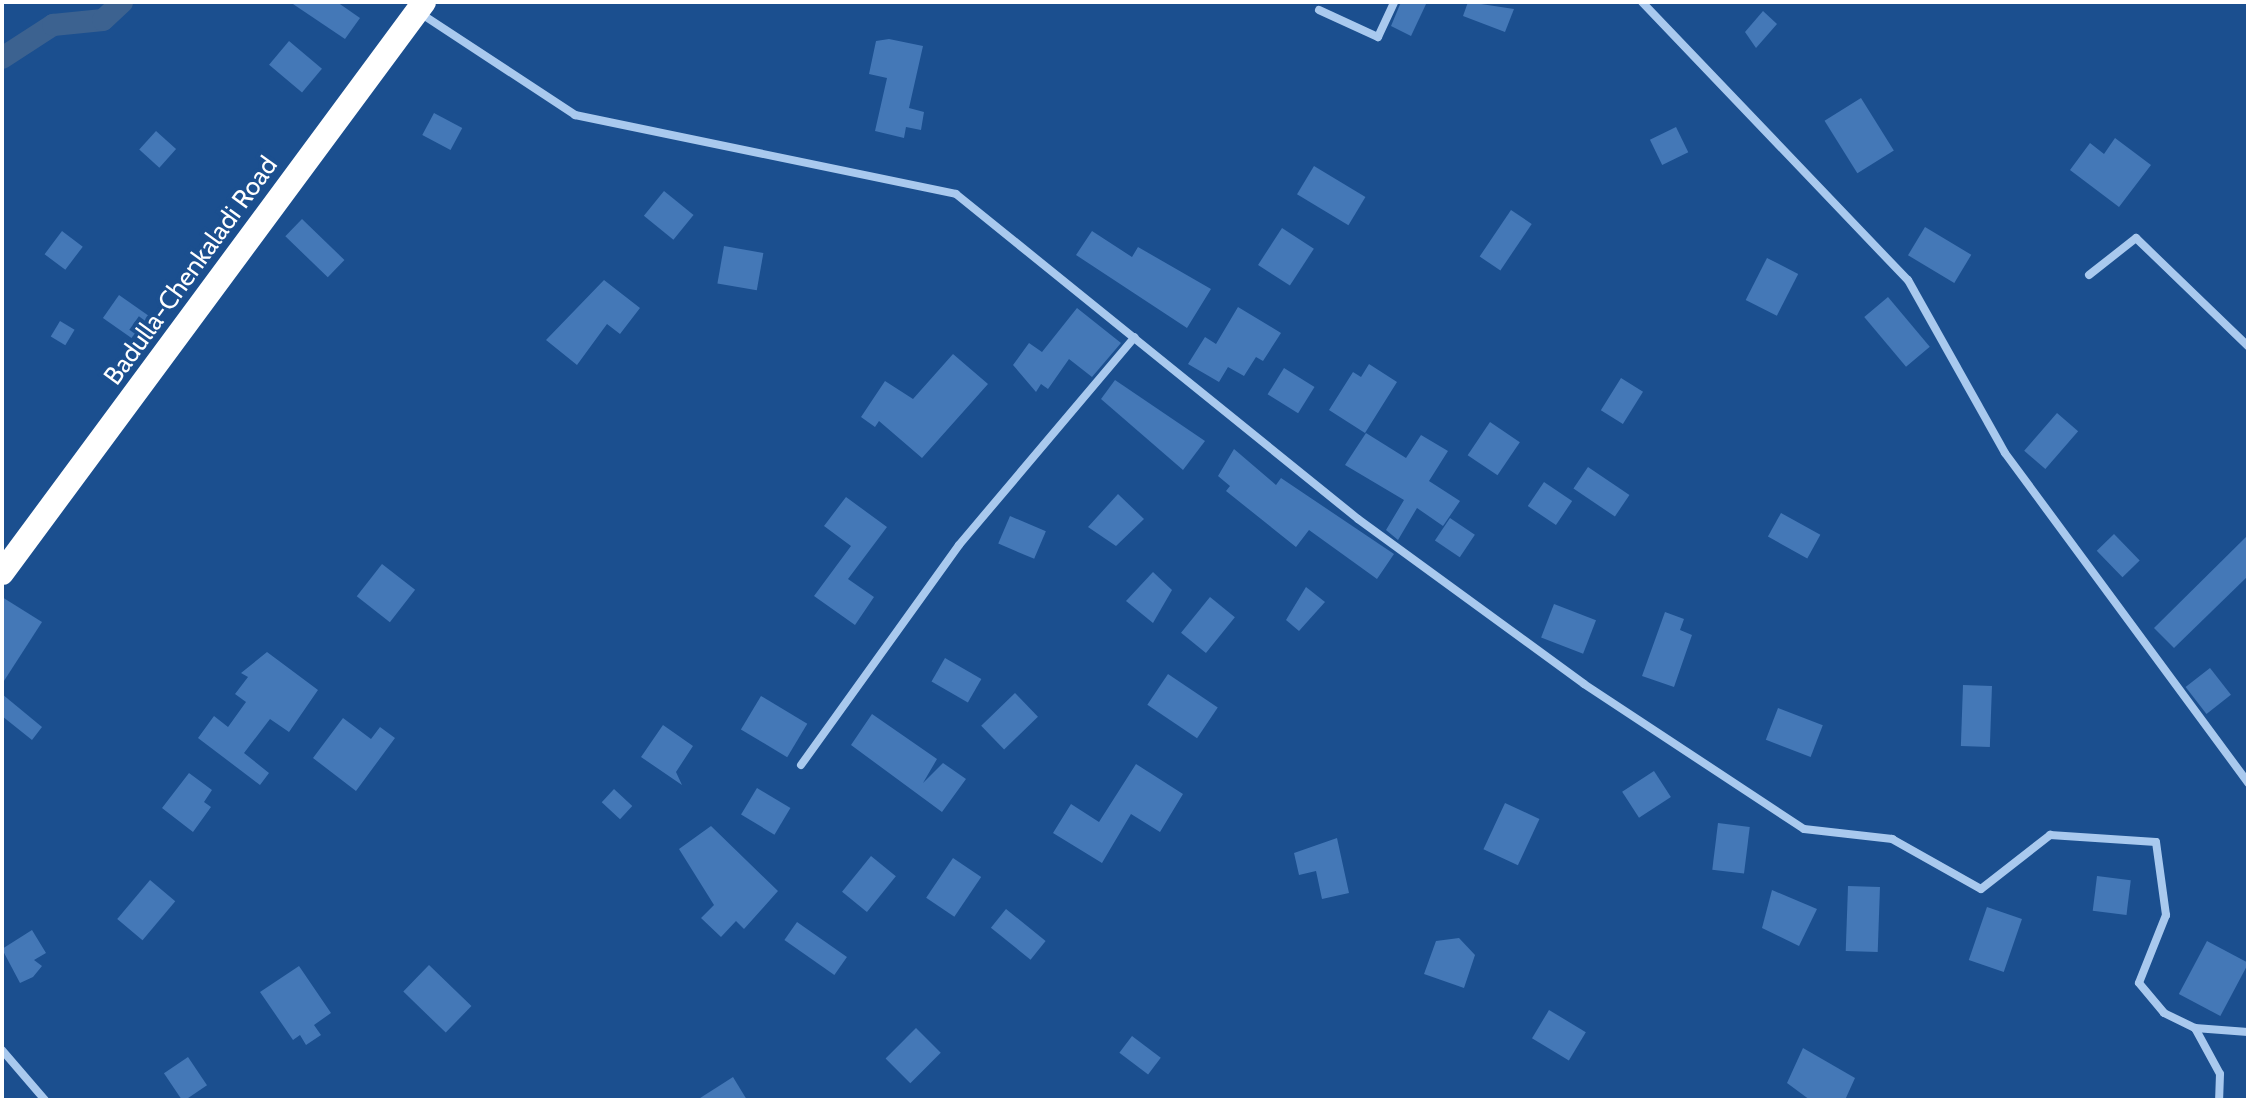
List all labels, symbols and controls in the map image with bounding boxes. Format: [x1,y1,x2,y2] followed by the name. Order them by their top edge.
[98,151,284,391] street label: Badulla-Chenkaladi Road

